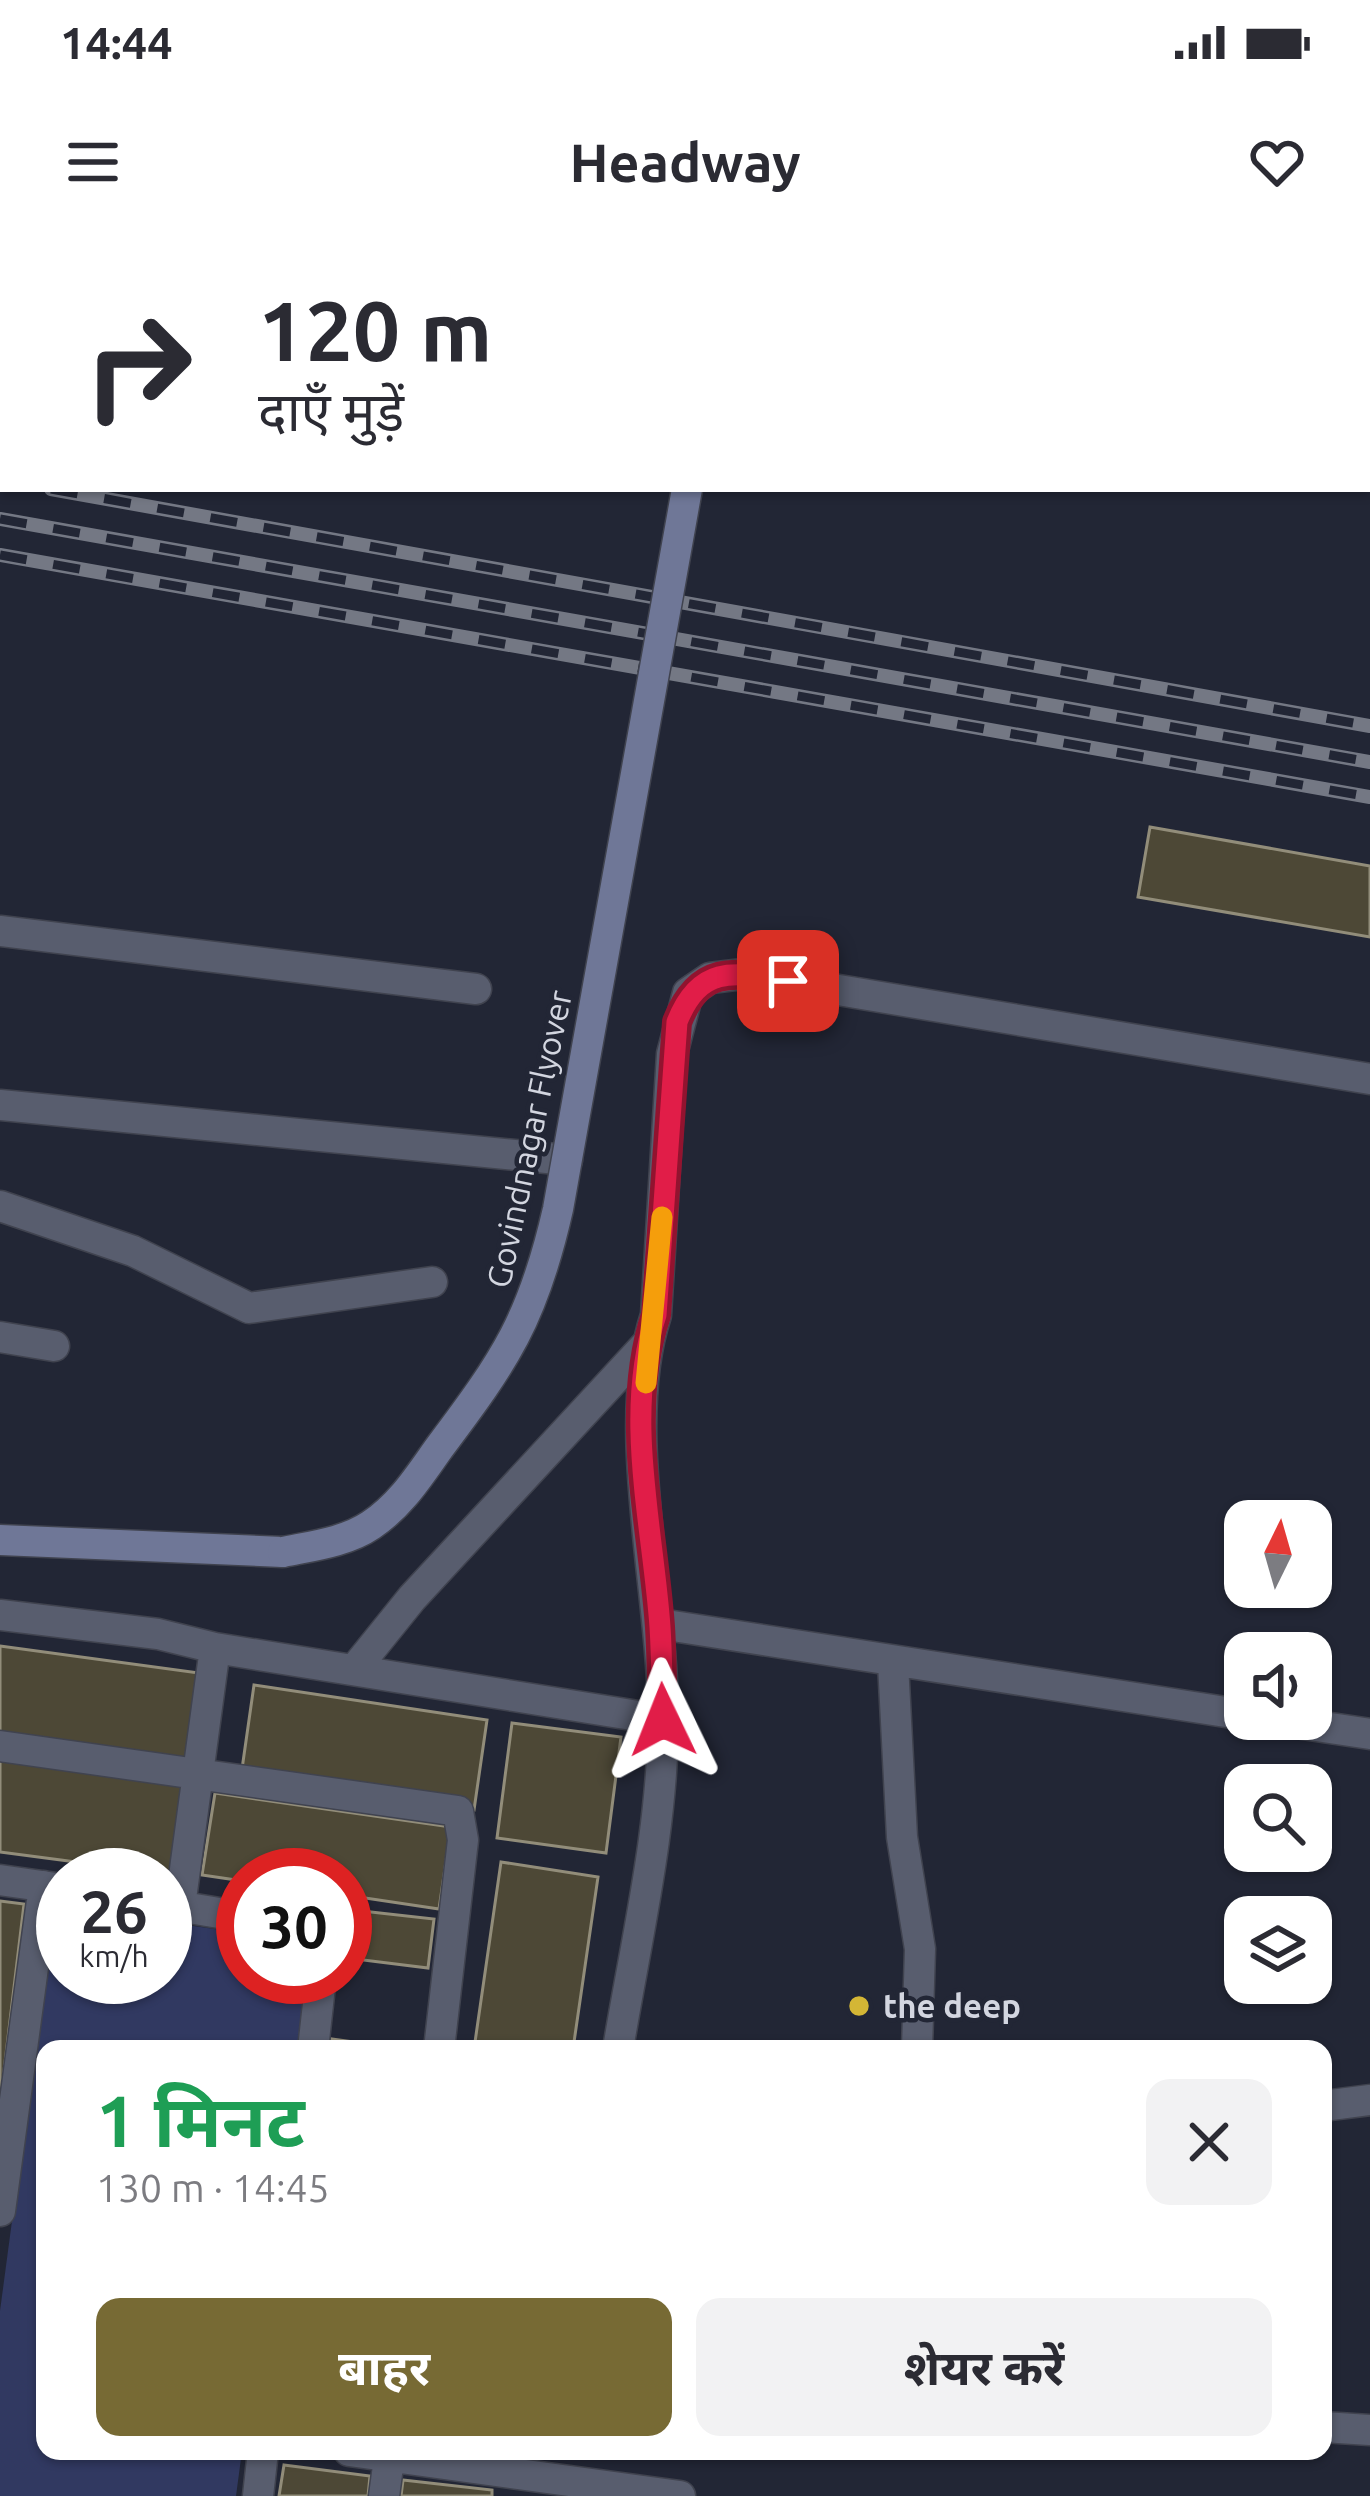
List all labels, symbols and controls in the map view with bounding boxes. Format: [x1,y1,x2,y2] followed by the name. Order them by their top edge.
[60,17,173,68] text: 14:44
[60,129,126,195] icon: menu
[1244,129,1310,195] icon: heart
[569,132,801,192] text: Headway
[258,283,492,377] text: 120 m
[60,288,216,444] icon: right
[258,381,404,441] text: दाएँ मुड़ें
[737,930,839,1032] pin
[755,948,821,1014] icon: arrive
[479,986,578,1291] street label: Govindnagar Flyover
[1224,1500,1332,1608] north arrow
[1224,1500,1332,2004] map controls
[1224,1632,1332,1740] button: sound
[600,1657,726,1783] position arrow
[1224,1764,1332,1872] button: search
[216,1848,372,2004] speed limit sign: 30
[80,1877,148,1944] text: 26
[1224,1896,1332,2004] button: layers
[79,1939,149,1973] text: km/h
[883,1987,1021,2024] place label: the deep
[846,1993,872,2019] marker: the deep
[1146,2079,1272,2205] button: close
[96,2080,305,2161] text: 1 मिनट
[96,2166,330,2209] text: 130 m · 14:45
[96,2298,672,2436] button: बाहर
[696,2298,1272,2436] button: शेयर करें

